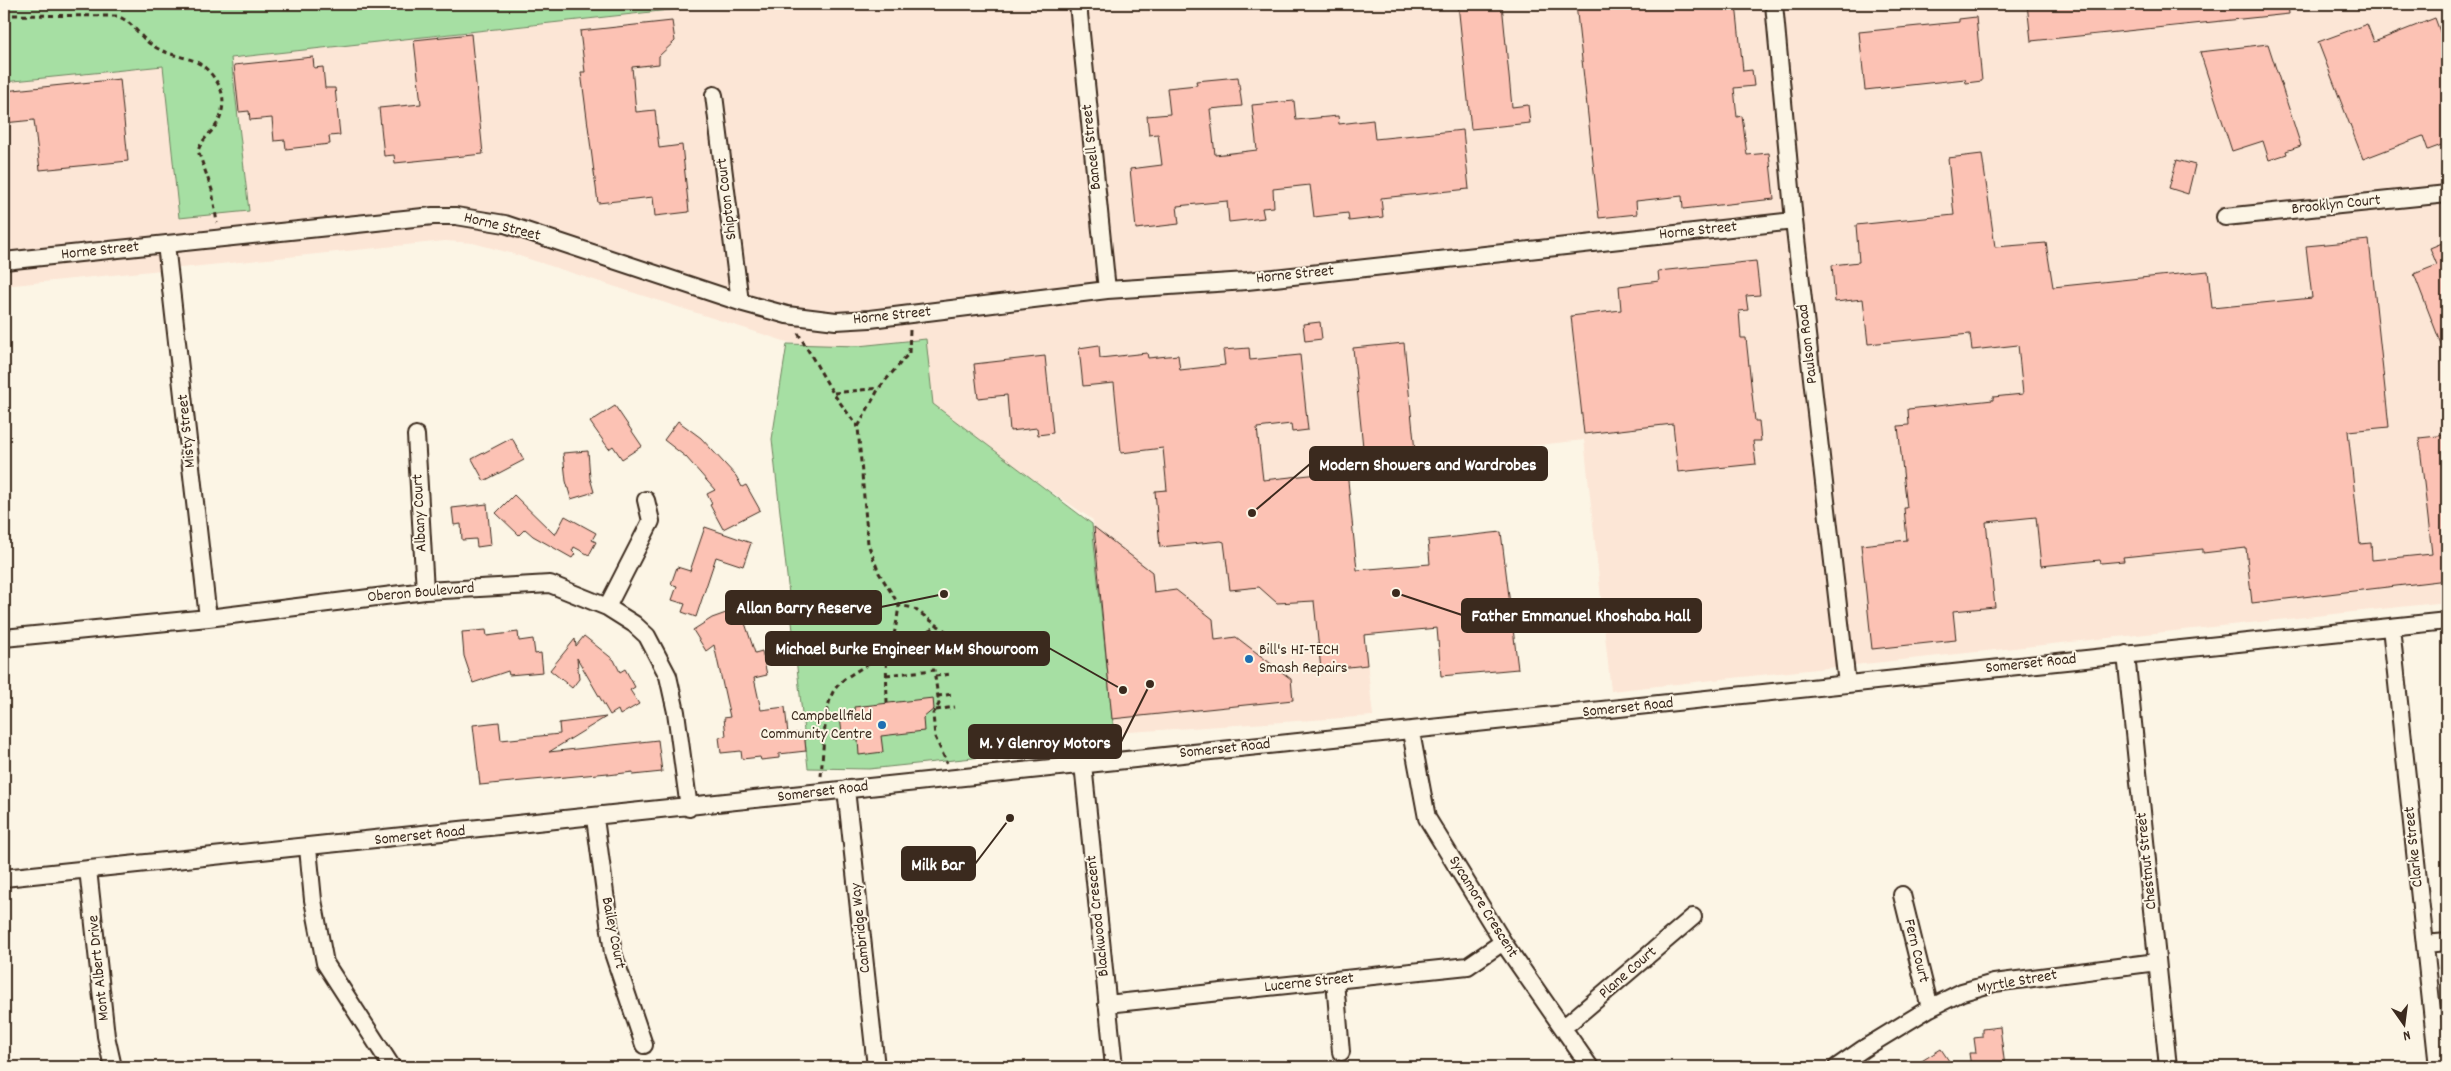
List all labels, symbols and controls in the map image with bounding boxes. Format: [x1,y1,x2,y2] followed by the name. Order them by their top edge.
[1076,103,1108,191] street label: Bancell Street
[711,157,743,241] street label: Shipton Court
[2290,189,2382,221] street label: Brooklyn Court
[461,206,543,248] street label: Horne Street
[1658,215,1738,247] street label: Horne Street
[60,235,140,267] street label: Horne Street
[1255,259,1335,291] street label: Horne Street
[852,300,932,332] street label: Horne Street
[1792,303,1824,385] street label: Paulson Road
[172,393,202,469] street label: Misty Street
[1310,447,1547,480] callout: Modern Showers and Wardrobes
[1319,454,1537,479] text: Modern Showers and Wardrobes
[406,473,434,553] street label: Albany Court
[367,577,475,609] street label: Oberon Boulevard
[726,591,881,624] callout: Allan Barry Reserve
[736,597,872,622] text: Allan Barry Reserve
[1462,599,1701,632] callout: Father Emmanuel Khoshaba Hall
[1471,605,1691,630] text: Father Emmanuel Khoshaba Hall
[766,632,1049,665] callout: Michael Burke Engineer M&M Showroom
[775,638,1039,663] text: Michael Burke Engineer M&M Showroom
[1259,639,1348,680] place label: Bill's HI-TECH Smash Repairs
[1984,648,2078,680] street label: Somerset Road
[1243,653,1255,665] marker: Bill's HI-TECH Smash Repairs
[1581,692,1675,724] street label: Somerset Road
[761,705,872,746] place label: Campbellfield Community Centre
[876,719,888,731] marker: Campbellfield Community Centre
[969,725,1121,758] callout: M. Y Glenroy Motors
[979,732,1111,757] text: M. Y Glenroy Motors
[1178,733,1272,765] street label: Somerset Road
[776,775,870,809] street label: Somerset Road
[2398,805,2430,889] street label: Clarke Street
[2130,811,2164,911] street label: Chestnut Street
[373,820,467,852] street label: Somerset Road
[902,847,975,880] callout: Milk Bar
[1442,851,1524,963] street label: Sycamore Crescent
[911,854,965,879] text: Milk Bar
[1080,854,1116,978] street label: Blackwood Crescent
[845,881,877,974] street label: Cambridge Way
[595,895,631,971] street label: Bailey Court
[82,914,116,1022] street label: Mont Albert Drive
[1897,917,1935,985] street label: Fern Court
[1594,941,1662,1005] street label: Plane Court
[1975,964,2059,1000] street label: Myrtle Street
[1263,967,1355,999] street label: Lucerne Street
[2378,998,2428,1048] north arrow
[2401,1024,2412,1045] text: N

